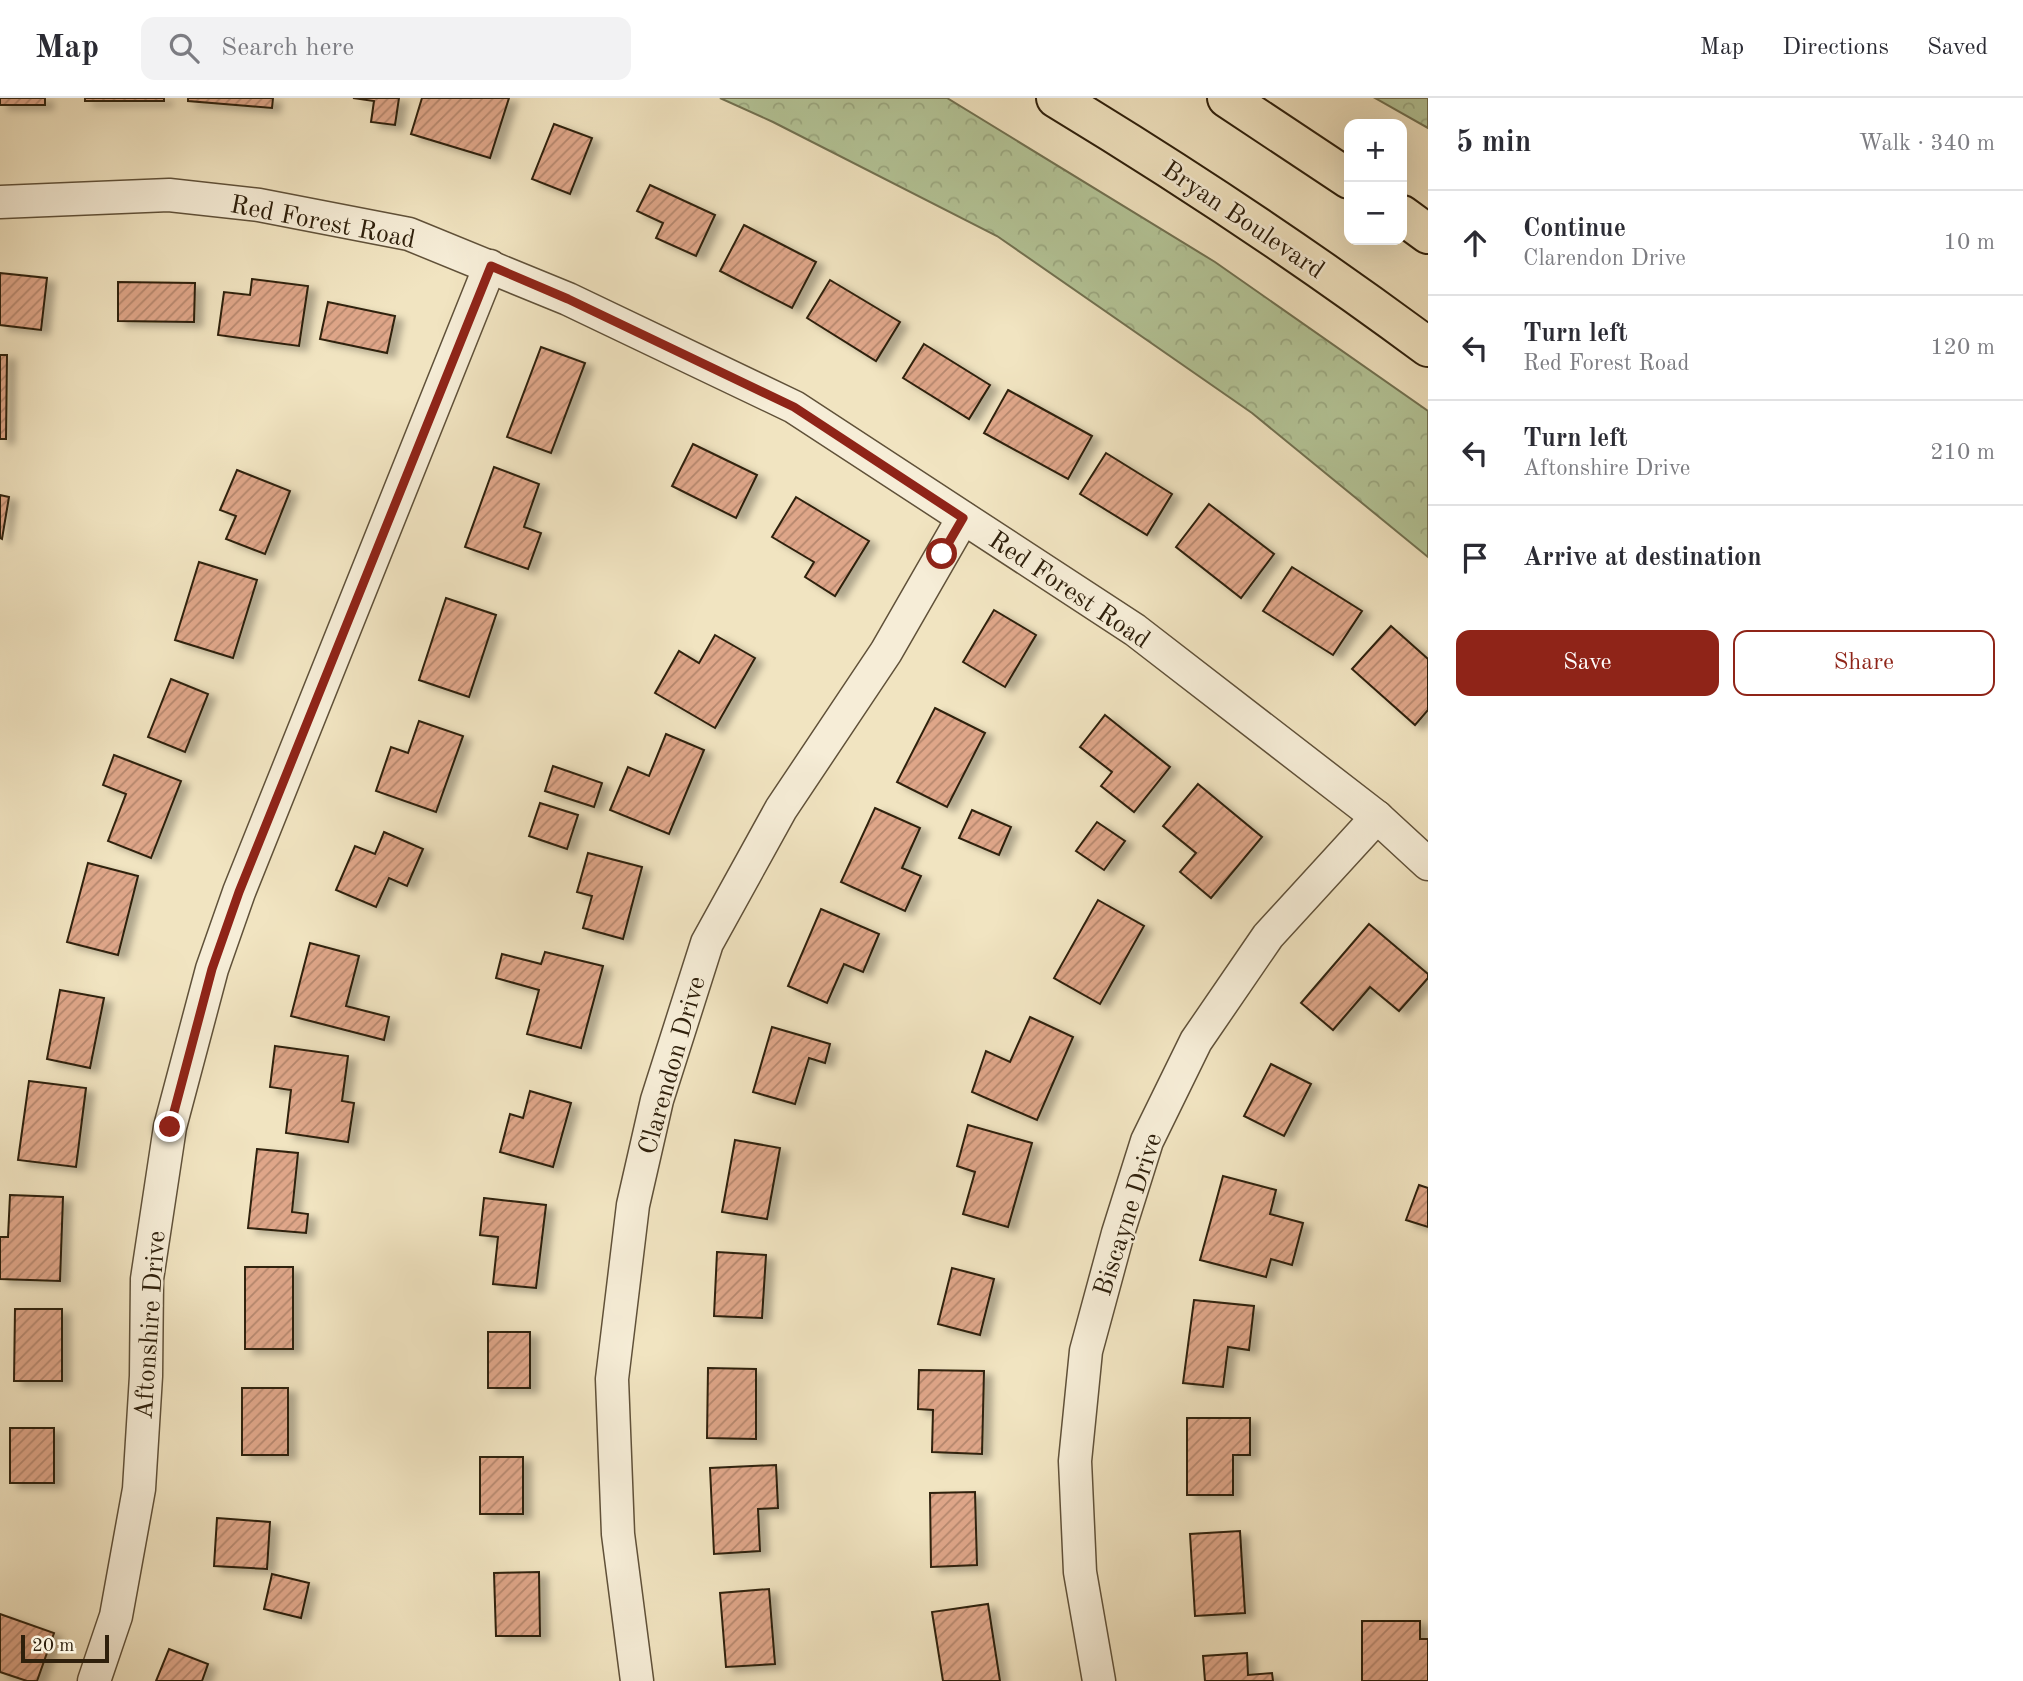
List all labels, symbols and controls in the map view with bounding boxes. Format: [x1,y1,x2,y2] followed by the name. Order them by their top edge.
[141,17,631,80] search box
[165,29,203,67] icon: search
[35,32,99,65] text: Map
[221,35,354,61] text: Search here
[1700,36,1744,60] text: Map
[1782,36,1889,60] text: Directions
[1927,36,1988,60] text: Saved
[1344,119,1407,245] map controls
[1344,119,1407,182] button: +
[1456,128,1531,158] text: 5 min
[1859,132,1995,155] text: Walk · 340 m
[1157,157,1329,284] street label: Bryan Boulevard
[1344,182,1407,245] button: −
[228,192,417,254] street label: Red Forest Road
[1523,216,1626,242] text: Continue
[1456,224,1494,262] icon: ahead
[1944,231,1995,254] text: 10 m
[1523,247,1686,270] text: Clarendon Drive
[1523,321,1628,347] text: Turn left
[1456,329,1494,367] icon: left
[1930,336,1995,359] text: 120 m
[1523,352,1690,375] text: Red Forest Road
[1523,426,1628,452] text: Turn left
[1456,434,1494,472] icon: left
[1930,441,1995,464] text: 210 m
[1523,457,1690,480] text: Aftonshire Drive
[984,527,1154,654] street label: Red Forest Road
[926,538,957,569] route start
[1456,539,1494,577] icon: arrive
[1523,545,1762,571] text: Arrive at destination
[1456,630,1719,696] button: Save
[1733,630,1995,696] button: Share
[635,973,711,1158] street label: Clarendon Drive
[154,1111,185,1142] route end
[1090,1130,1167,1299] street label: Biscayne Drive
[131,1230,171,1420] street label: Aftonshire Drive
[21,1632,108,1664] scale bar
[32,1637,74,1656] text: 20 m

